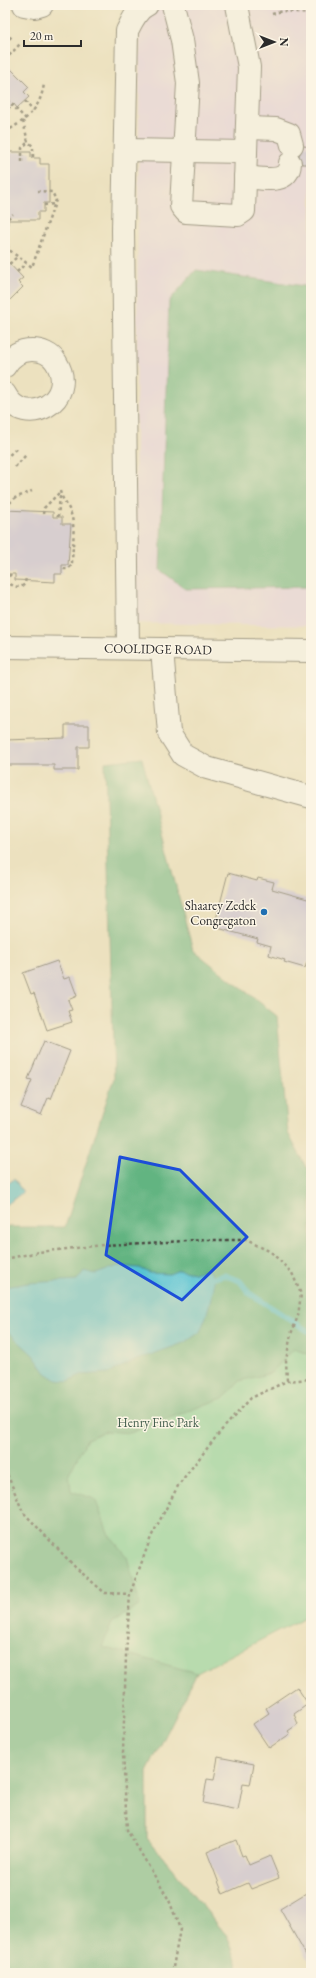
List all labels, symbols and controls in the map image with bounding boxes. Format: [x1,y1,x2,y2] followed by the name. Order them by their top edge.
[24,22,81,48] scale bar
[254,22,294,62] north arrow
[30,28,54,44] text: 20 m
[277,38,291,47] text: N
[104,640,212,658] street label: COOLIDGE ROAD
[185,897,257,929] place label: Shaarey Zedek Congregaton
[259,907,269,917] marker: Shaarey Zedek Congregaton
[117,1414,200,1431] park label: Henry Fine Park

